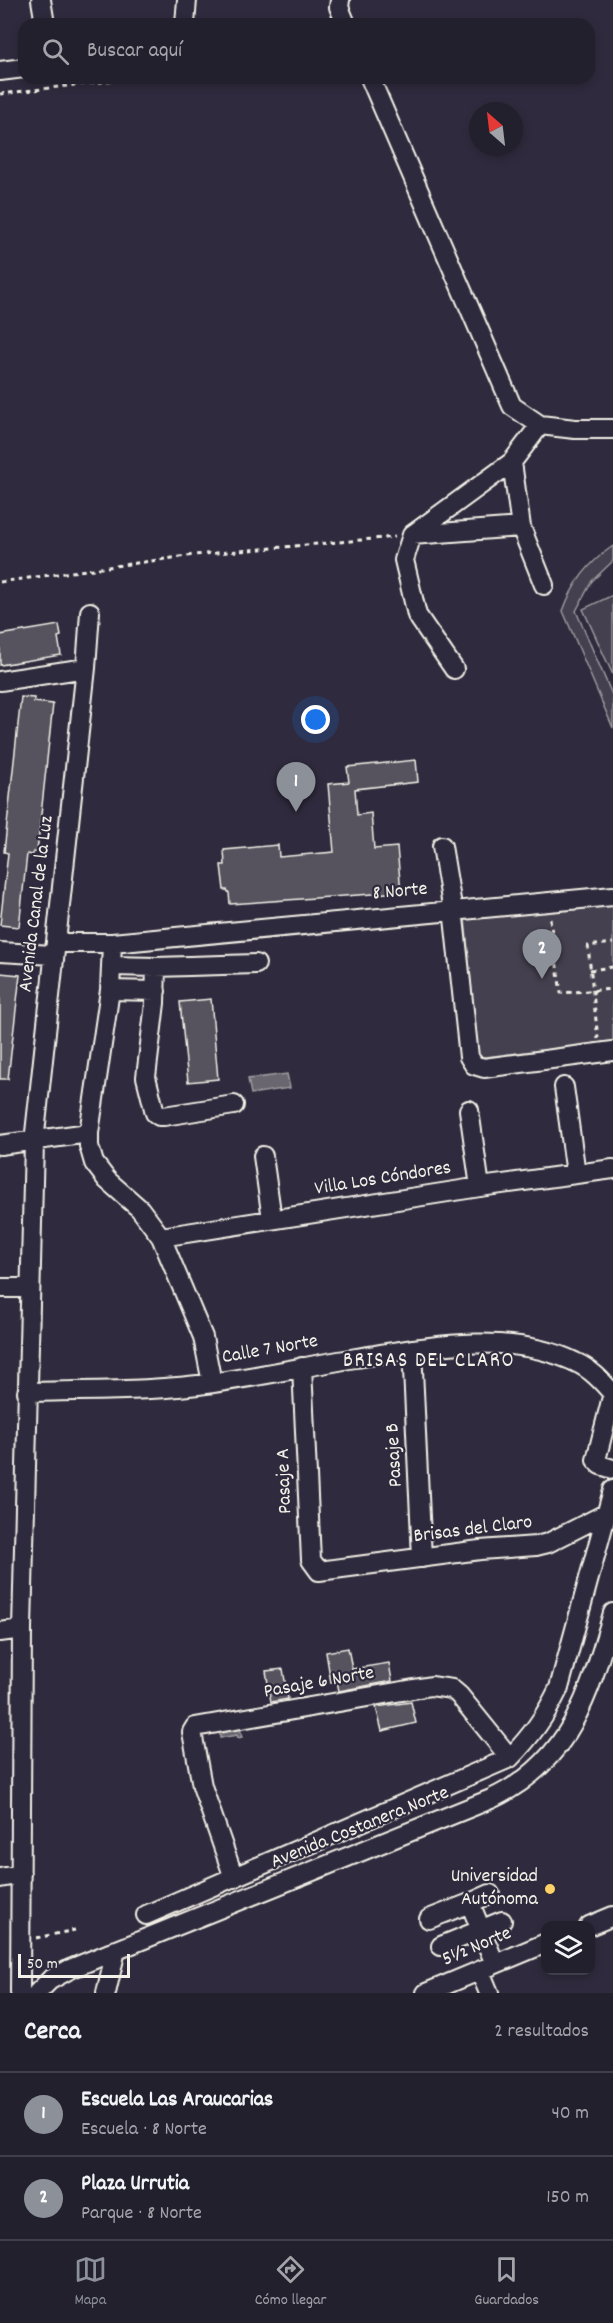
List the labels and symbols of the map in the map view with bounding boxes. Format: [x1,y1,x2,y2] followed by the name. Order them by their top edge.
[469,102,523,156] north arrow
[301,705,330,734] your location
[276,762,316,812] pin: 1
[12,814,62,994] street label: Avenida Canal de la Luz
[371,876,429,908] street label: 8 Norte
[522,930,562,979] pin: 2
[313,1154,453,1204] street label: Villa Los Cóndores
[220,1328,320,1372] street label: Calle 7 Norte
[343,1347,515,1377] district label: BRISAS DEL CLARO
[379,1422,411,1488] street label: Pasaje B
[270,1448,300,1514] street label: Pasaje A
[412,1509,534,1551] street label: Brisas del Claro
[262,1659,377,1706] street label: Pasaje 6 Norte
[267,1779,454,1877] street label: Avenida Costanera Norte
[451,1863,539,1914] place label: Universidad Autónoma
[543,1882,557,1896] marker: Universidad Autónoma
[438,1920,516,1974] street label: 5½ Norte
[18,1951,130,1978] scale bar

